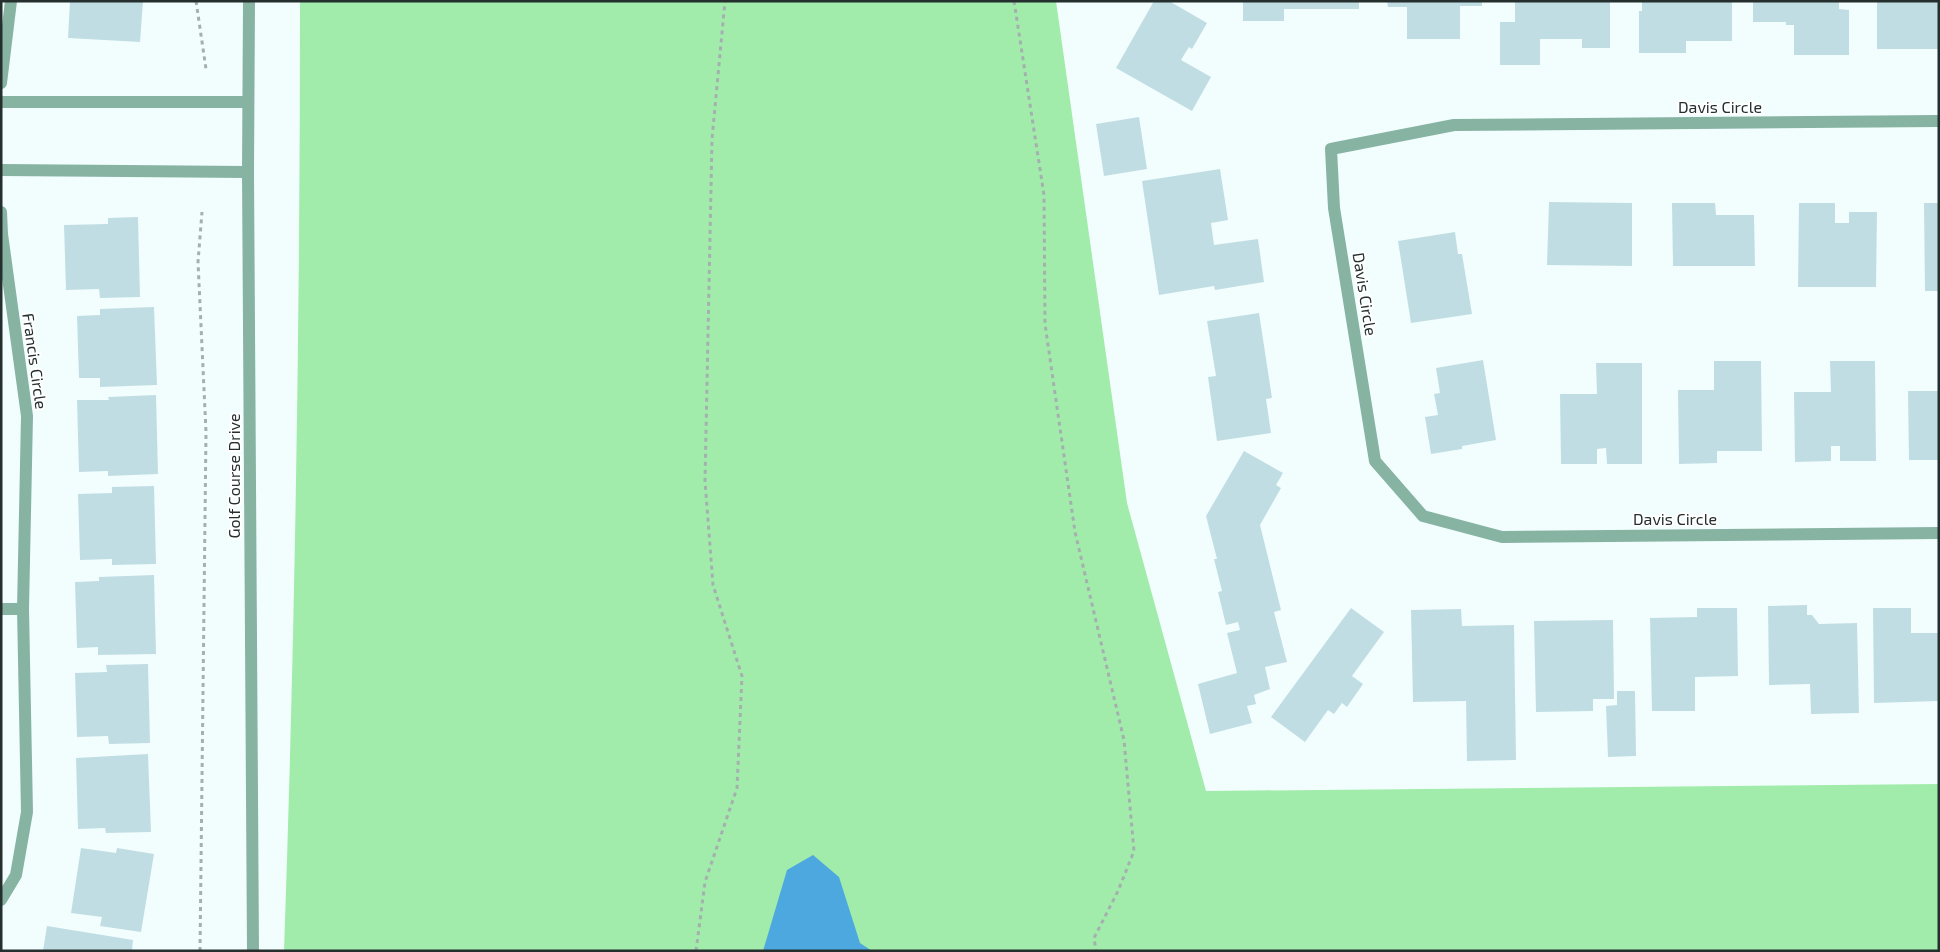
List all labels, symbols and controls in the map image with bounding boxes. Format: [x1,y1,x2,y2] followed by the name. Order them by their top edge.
[1678,97,1762,116] street label: Davis Circle
[1350,251,1381,337] street label: Davis Circle
[19,312,52,410] street label: Francis Circle
[224,413,243,539] street label: Golf Course Drive
[1633,509,1717,528] street label: Davis Circle

